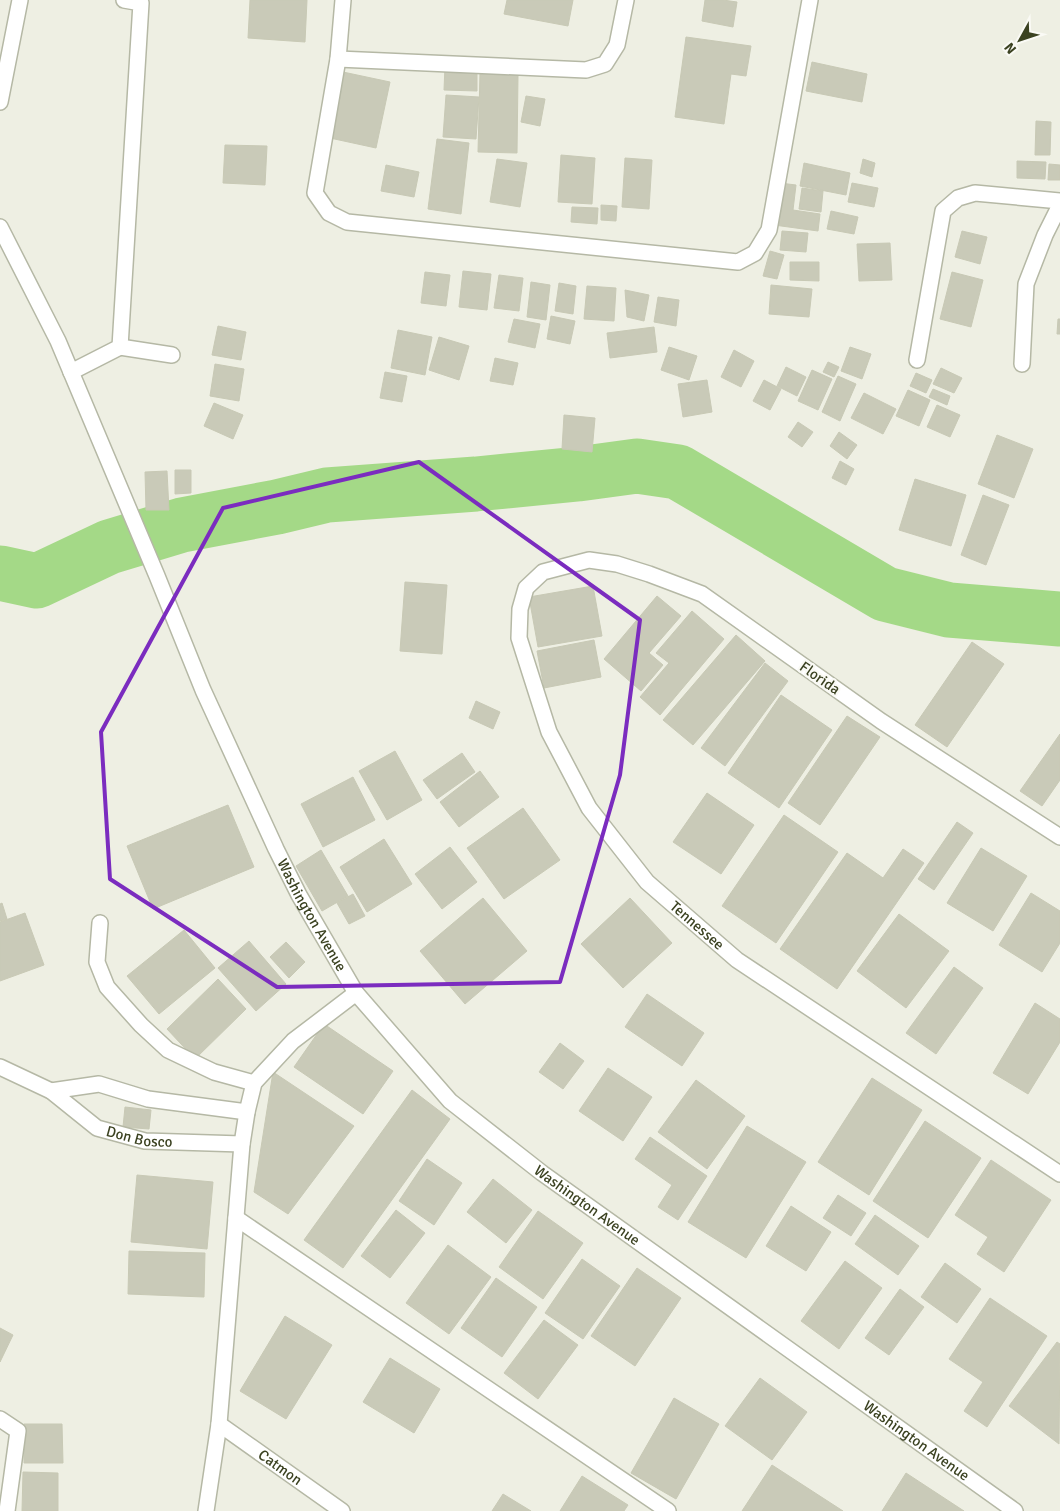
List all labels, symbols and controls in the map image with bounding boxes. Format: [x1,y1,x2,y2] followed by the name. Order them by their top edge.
[995,15,1045,65] north arrow
[1001,39,1020,57] text: N
[796,658,844,698] street label: Florida
[273,856,350,975] street label: Washington Avenue
[666,897,728,954] street label: Tennessee
[104,1122,173,1151] street label: Don Bosco
[530,1161,644,1249] street label: Washington Avenue
[860,1397,973,1485] street label: Washington Avenue
[255,1446,306,1489] street label: Catmon

